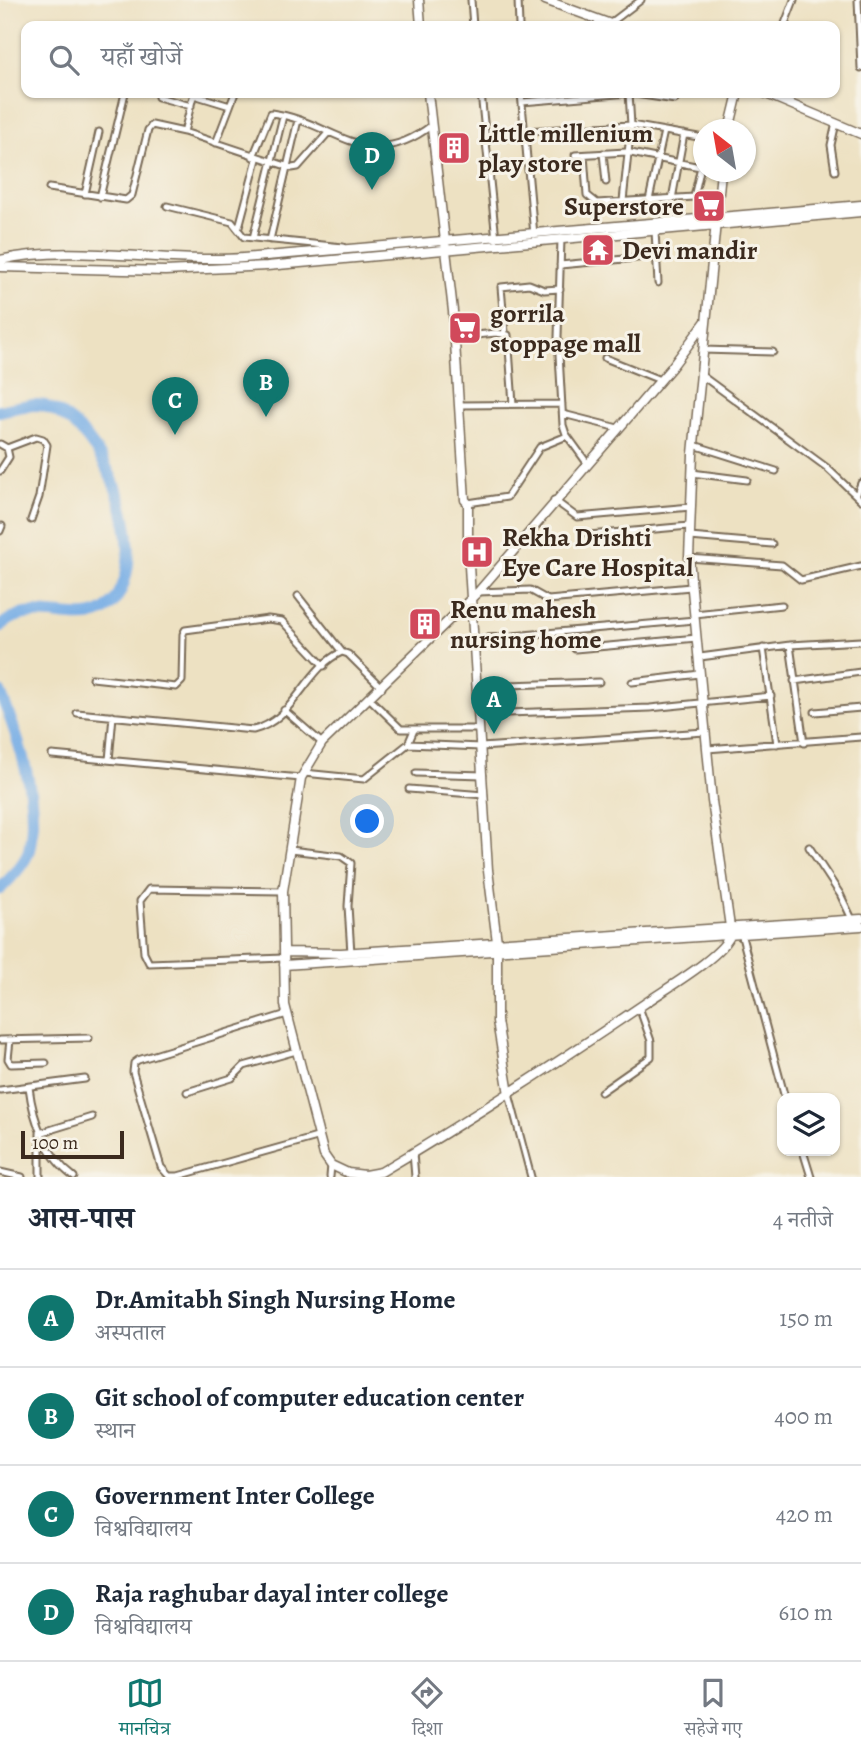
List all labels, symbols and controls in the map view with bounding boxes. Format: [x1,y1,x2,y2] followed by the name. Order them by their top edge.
[21,21,840,98] search box
[101,39,182,74] text: यहाँ खोजें
[45,41,83,79] icon: search
[478,116,653,181] place label: Little millenium play store
[693,119,756,182] north arrow
[435,129,473,167] building icon: Little millenium play store
[349,132,395,190] pin: D
[690,187,728,225] supermarket icon: Superstore
[564,189,684,224] place label: Superstore
[579,231,617,269] temple icon: Devi mandir
[622,233,758,268] place label: Devi mandir
[490,296,641,361] place label: gorrila stoppage mall
[446,309,484,347] supermarket icon: gorrila stoppage mall
[243,359,289,417] pin: B
[152,377,198,435] pin: C
[502,520,693,585] place label: Rekha Drishti Eye Care Hospital
[458,533,496,571] hospital icon: Rekha Drishti Eye Care Hospital
[450,592,601,657] place label: Renu mahesh nursing home
[406,605,444,643] building icon: Renu mahesh nursing home
[471,676,517,734] pin: A
[350,804,384,838] your location
[777,1093,840,1156] map controls
[777,1093,840,1156] button: layers
[21,1128,124,1160] scale bar
[32,1130,78,1156] text: 100 m
[28,1198,134,1238] text: आस-पास
[773,1204,833,1235] text: 4 नतीजे
[95,1282,455,1317] text: Dr.Amitabh Singh Nursing Home
[44,1303,58,1334] text: A
[779,1303,833,1334] text: 150 m
[95,1317,165,1348] text: अस्पताल
[95,1380,524,1415] text: Git school of computer education center
[44,1401,58,1432] text: B
[774,1401,833,1432] text: 400 m
[95,1415,135,1446] text: स्थान
[95,1478,375,1513] text: Government Inter College
[44,1499,58,1530] text: C
[776,1499,833,1530] text: 420 m
[95,1513,192,1544] text: विश्वविद्यालय
[95,1576,448,1611] text: Raja raghubar dayal inter college
[43,1597,59,1628] text: D
[779,1597,833,1628] text: 610 m
[95,1611,192,1642] text: विश्वविद्यालय
[119,1674,170,1747] tab: मानचित्र
[408,1674,446,1747] tab: दिशा
[684,1674,742,1747] tab: सहेजे गए

